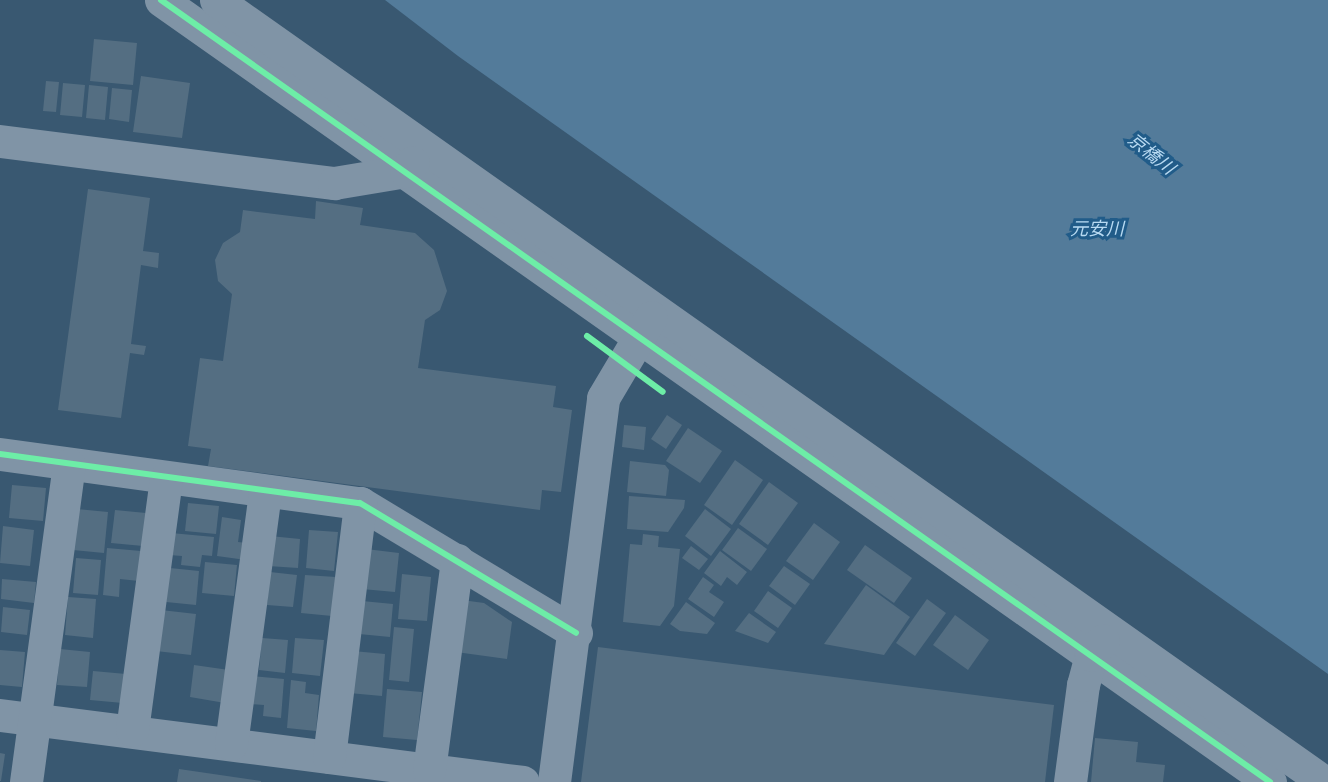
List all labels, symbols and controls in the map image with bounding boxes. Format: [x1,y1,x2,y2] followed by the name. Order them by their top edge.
[1123,129,1179,179] water label: 京橋川
[1070,218,1124,240] water label: 元安川

